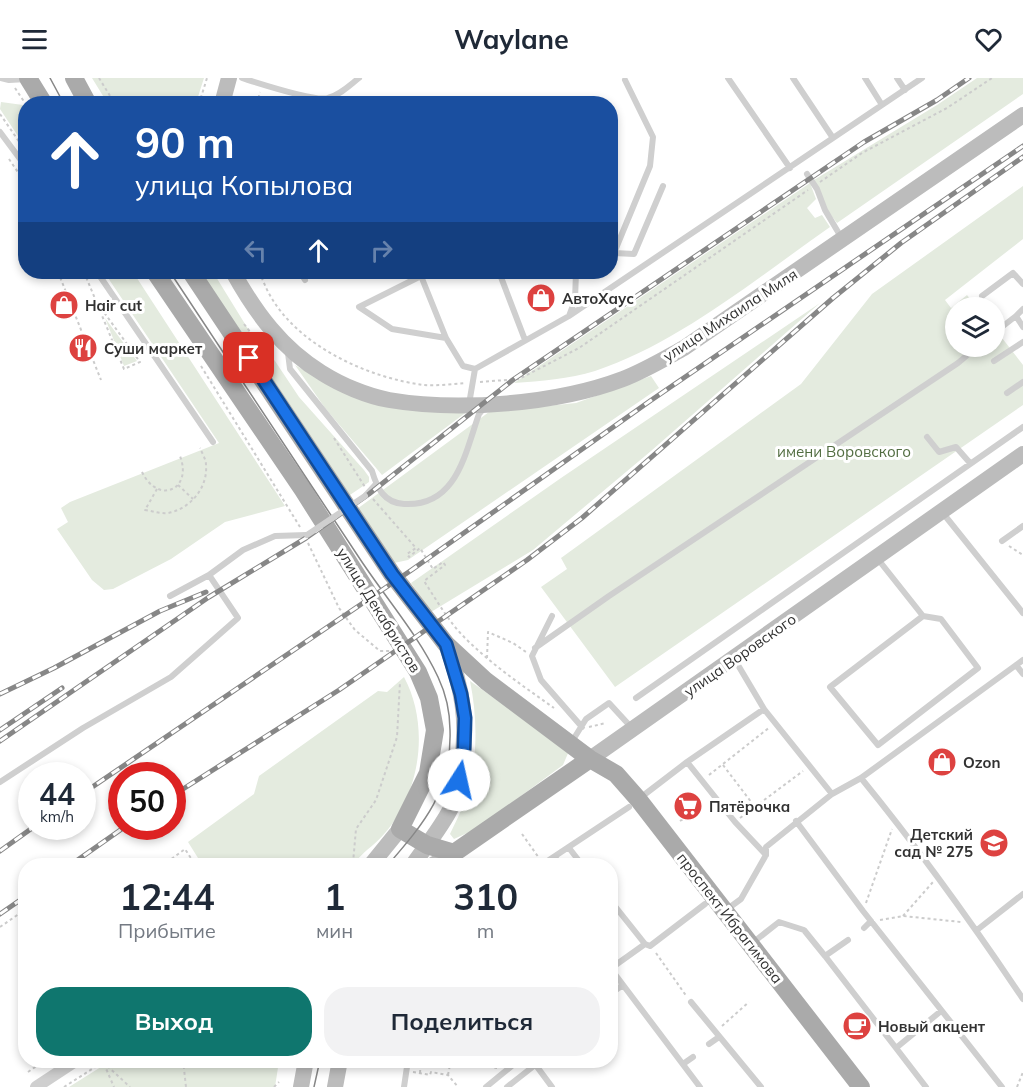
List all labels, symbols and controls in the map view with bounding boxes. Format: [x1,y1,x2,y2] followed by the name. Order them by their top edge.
[454,22,569,56] text: Waylane
[18,23,51,56] icon: menu
[972,23,1005,56] icon: heart
[135,116,235,169] text: 90 m
[36,120,114,198] icon: ahead
[135,168,353,202] text: улица Копылова
[239,234,272,267] icon: left
[302,234,335,267] icon: ahead
[365,234,398,267] icon: right
[659,264,801,366] street label: улица Михаила Миля
[525,282,557,314] shop icon: АвтоХаус
[48,289,80,321] shop icon: Hair cut
[562,289,634,308] place label: АвтоХаус
[85,296,142,315] place label: Hair cut
[945,297,1005,357] map controls
[945,297,1005,357] button: layers
[67,332,99,364] restaurant icon: Суши маркет
[223,332,274,383] pin
[104,339,203,358] place label: Суши маркет
[232,341,265,374] icon: arrive
[777,442,911,461] park label: имени Воровского
[333,544,425,676] street label: улица Декабристов
[680,609,800,701] street label: улица Воровского
[926,746,958,778] shop icon: Ozon
[427,748,491,812] position arrow
[963,753,1000,772] place label: Ozon
[108,762,186,840] speed limit sign: 50
[39,775,75,813] text: 44
[672,790,704,822] supermarket icon: Пятёрочка
[709,797,790,816] place label: Пятёрочка
[40,807,74,826] text: km/h
[894,825,973,861] place label: Детский сад № 275
[978,827,1010,859] school or university icon: Детский сад № 275
[673,849,787,987] street label: проспект Ибрагимова
[119,874,215,919] text: 12:44
[324,874,345,919] text: 1
[453,874,518,919] text: 310
[118,918,216,943] text: Прибытие
[316,918,353,943] text: мин
[477,918,494,943] text: m
[36,987,312,1056] button: Выход
[324,987,600,1056] button: Поделиться
[841,1010,873,1042] cafe icon: Новый акцент
[878,1017,986,1036] place label: Новый акцент

